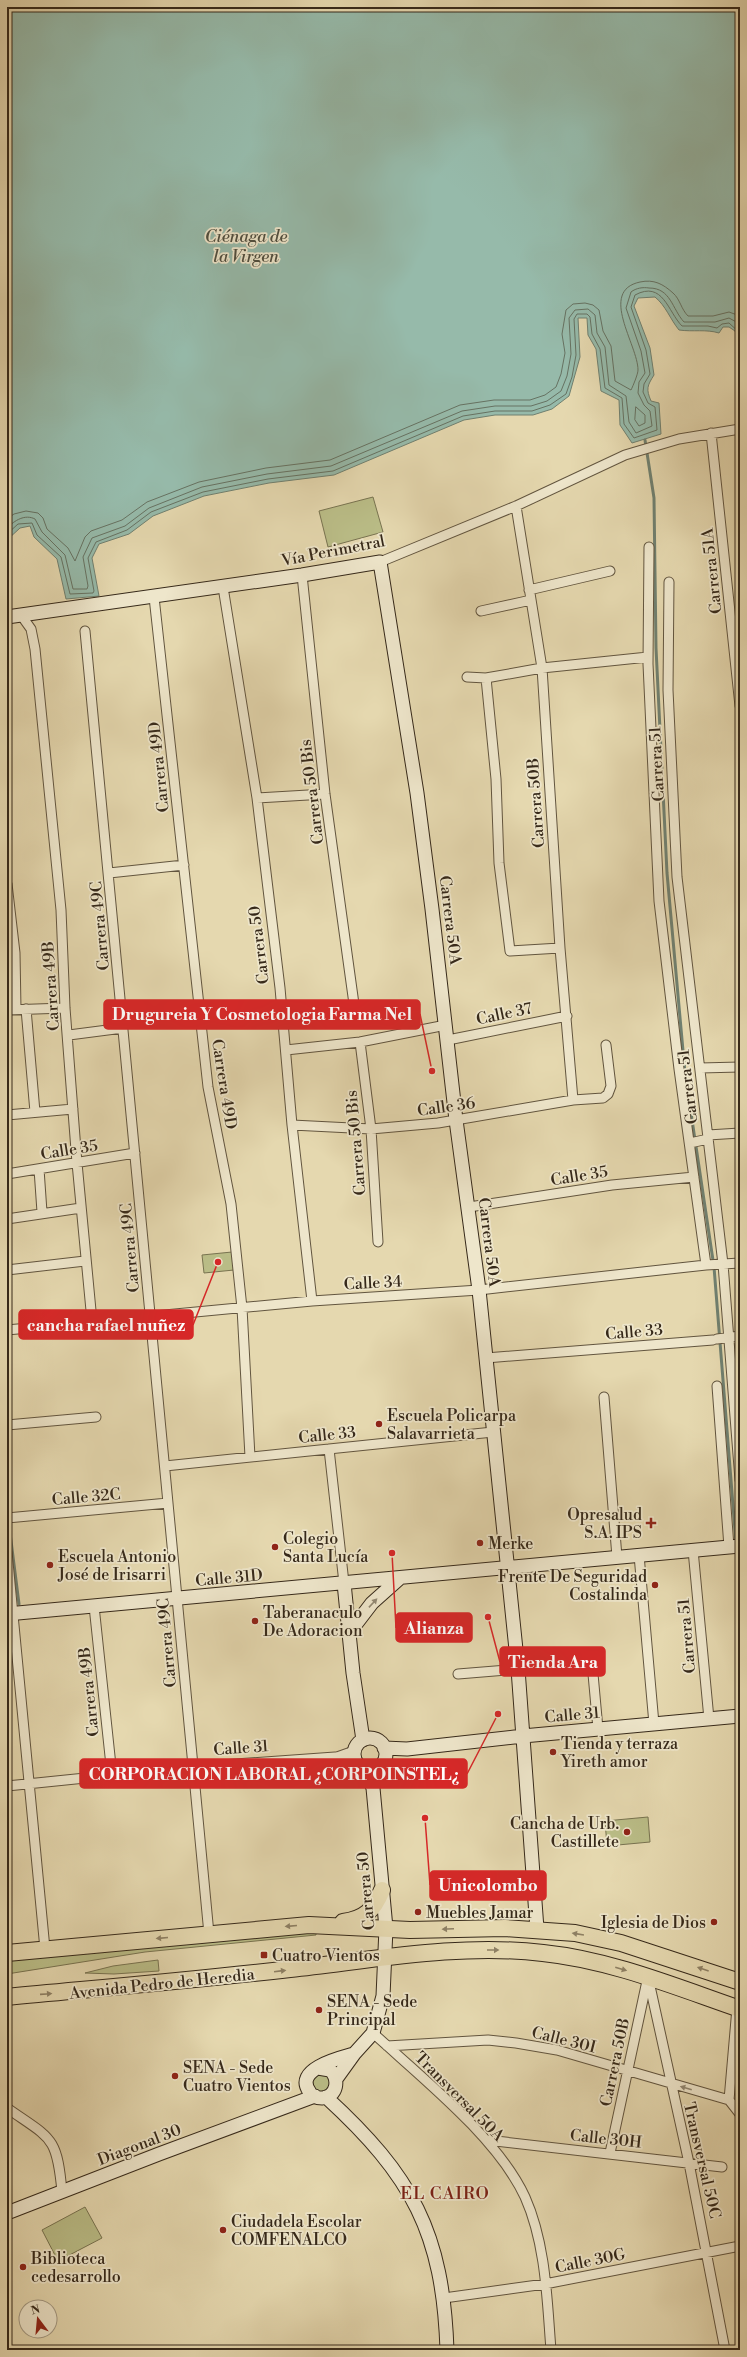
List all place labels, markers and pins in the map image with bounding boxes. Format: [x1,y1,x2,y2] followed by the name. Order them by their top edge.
[104,1000,420,1029] callout: Drugureia Y Cosmetologia Farma Nel
[19,1310,193,1339] callout: cancha rafael nuñez
[387,1406,517,1444] place label: Escuela Policarpa Salavarrieta
[374,1419,384,1429] marker: Escuela Policarpa Salavarrieta
[567,1505,642,1543] place label: Opresalud S.A. IPS
[645,1517,657,1529] marker: Opresalud S.A. IPS
[283,1529,369,1567] place label: Colegio Santa Lucía
[488,1534,533,1554] place label: Merke
[475,1538,485,1548] marker: Merke
[270,1542,280,1552] marker: Colegio Santa Lucía
[57,1547,176,1585] place label: Escuela Antonio José de Irisarri
[45,1560,55,1570] marker: Escuela Antonio José de Irisarri
[498,1567,648,1605] place label: Frente De Seguridad Costalinda
[650,1580,660,1590] marker: Frente De Seguridad Costalinda
[263,1603,363,1641] place label: Taberanaculo De Adoracion
[396,1613,472,1642] callout: Alianza
[250,1616,260,1626] marker: Taberanaculo De Adoracion
[500,1647,605,1676] callout: Tienda Ara
[560,1734,679,1772] place label: Tienda y terraza Yireth amor
[548,1747,558,1757] marker: Tienda y terraza Yireth amor
[80,1759,467,1788] callout: CORPORACION LABORAL ¿CORPOINSTEL¿
[510,1814,619,1852] place label: Cancha de Urb. Castillete
[622,1827,632,1837] marker: Cancha de Urb. Castillete
[430,1871,546,1900] callout: Unicolombo
[426,1903,534,1923] place label: Muebles Jamar
[413,1907,423,1917] marker: Muebles Jamar
[601,1913,706,1933] place label: Iglesia de Dios
[709,1917,719,1927] marker: Iglesia de Dios
[272,1946,380,1966] place label: Cuatro Vientos
[259,1950,269,1960] marker: Cuatro Vientos
[327,1992,417,2030] place label: SENA - Sede Principal
[314,2005,324,2015] marker: SENA - Sede Principal
[183,2058,291,2096] place label: SENA - Sede Cuatro Vientos
[170,2071,180,2081] marker: SENA - Sede Cuatro Vientos
[231,2212,362,2250] place label: Ciudadela Escolar COMFENALCO
[218,2225,228,2235] marker: Ciudadela Escolar COMFENALCO
[30,2249,121,2287] place label: Biblioteca cedesarrollo
[18,2262,28,2272] marker: Biblioteca cedesarrollo

